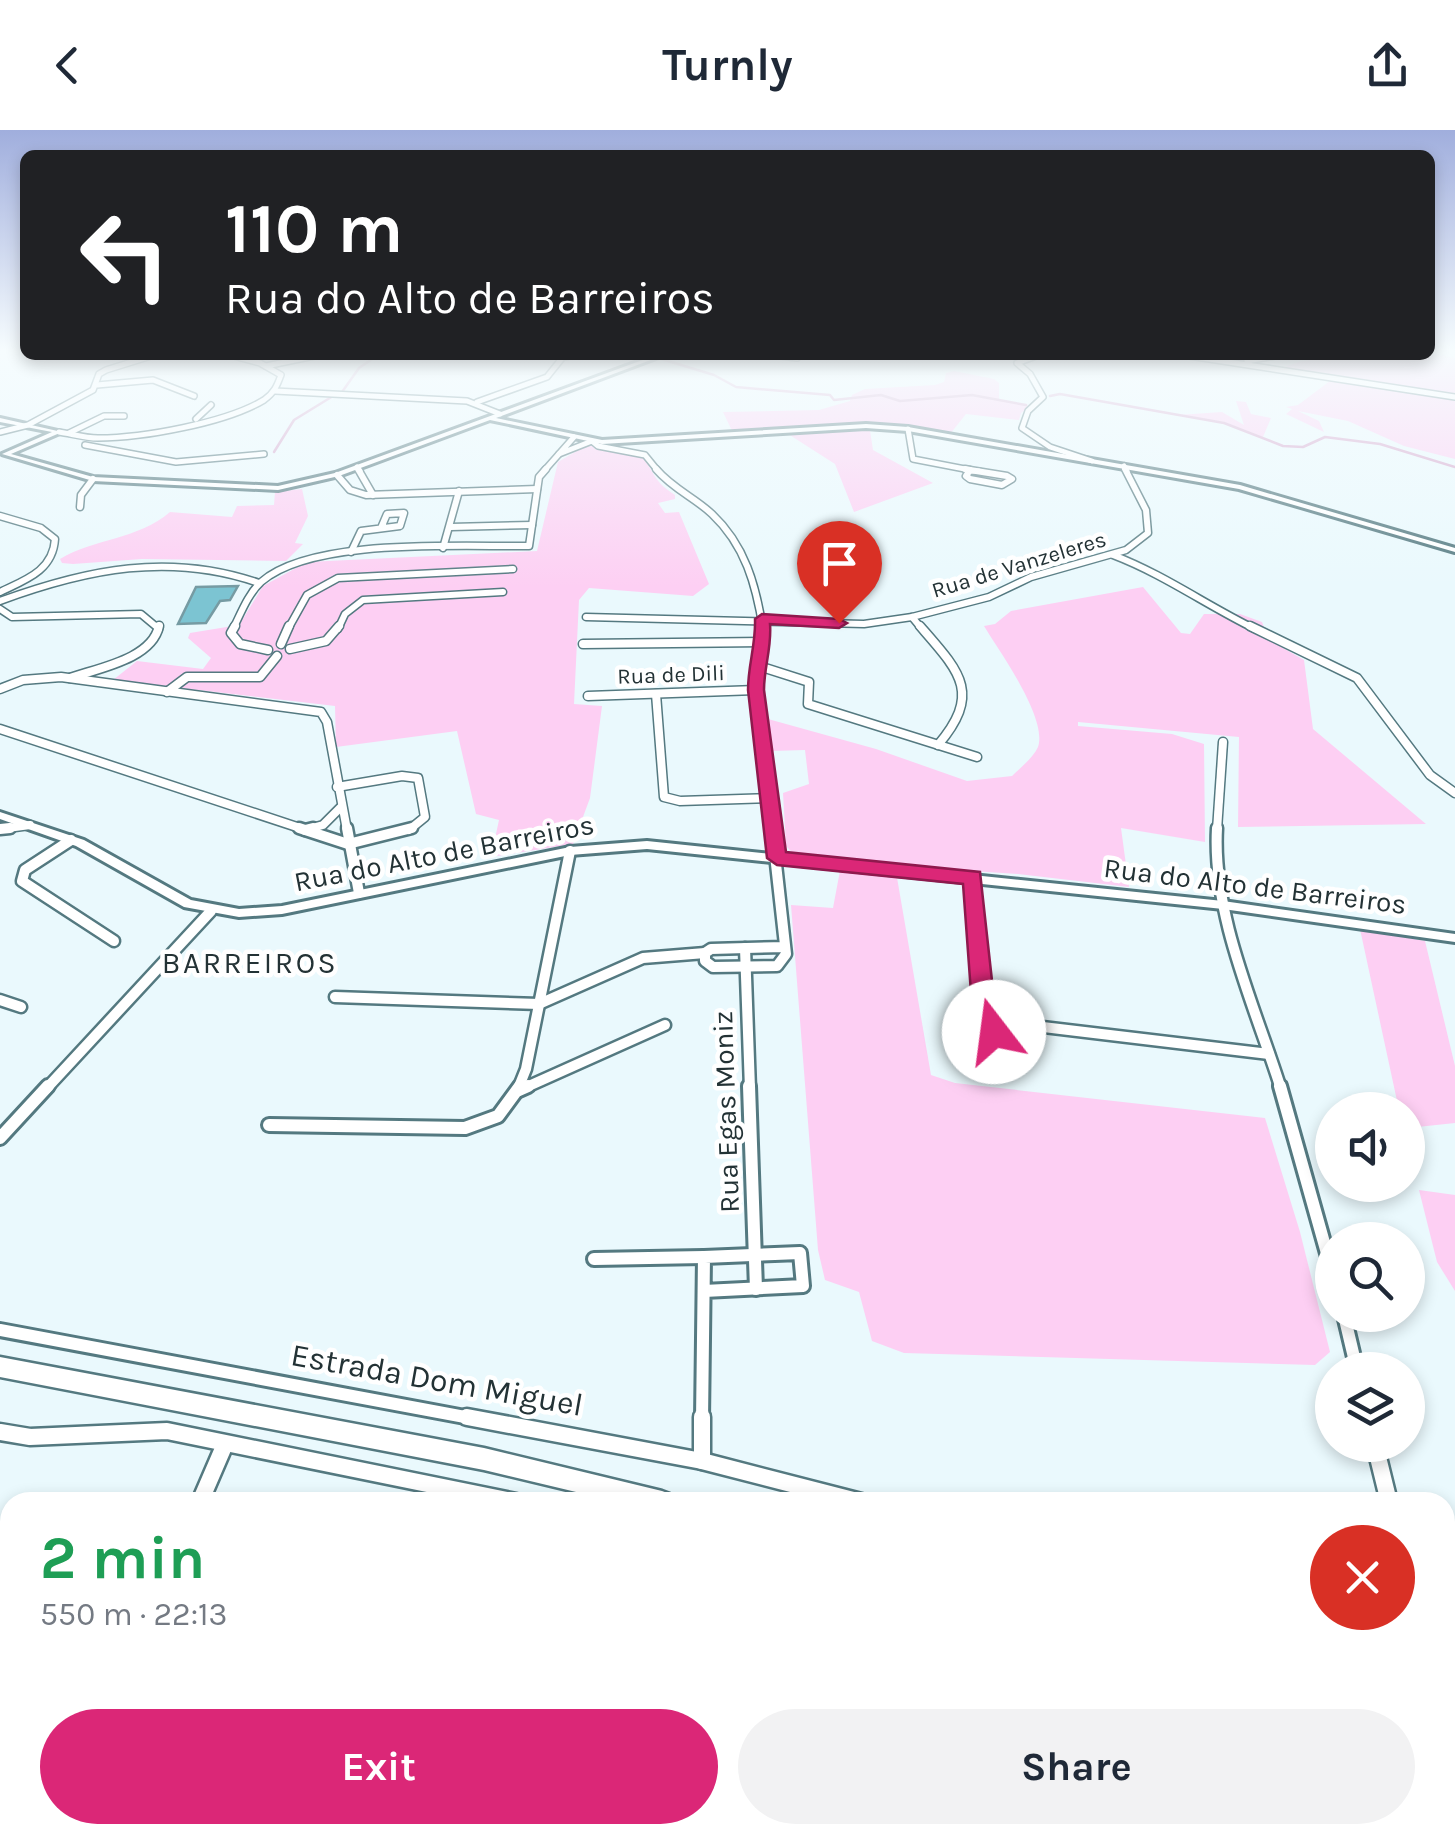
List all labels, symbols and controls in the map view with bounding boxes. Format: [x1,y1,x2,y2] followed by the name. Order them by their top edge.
[40,38,95,93] icon: back
[1360,38,1415,93] icon: share
[662,39,793,91] text: Turnly
[225,188,403,270] text: 110 m
[60,190,190,320] icon: left
[225,272,715,324] text: Rua do Alto de Barreiros
[797,521,882,624] pin
[929,526,1109,604] street label: Rua de Vanzeleres
[812,536,867,591] icon: arrive
[617,660,725,690] street label: Rua de Dili
[291,808,597,898] street label: Rua do Alto de Barreiros
[1102,851,1408,921] street label: Rua do Alto de Barreiros
[162,945,338,981] district label: BARREIROS
[942,980,1046,1084] position arrow
[706,1010,746,1214] street label: Rua Egas Moniz
[1315,1092,1425,1462] map controls
[1315,1092,1425,1202] button: sound
[1315,1222,1425,1332] button: search
[288,1336,586,1424] street label: Estrada Dom Miguel
[1315,1352,1425,1462] button: layers
[40,1523,205,1593] text: 2 min
[1310,1525,1415,1630] button: close
[40,1596,228,1633] text: 550 m · 22:13
[40,1709,718,1824] button: Exit
[738,1709,1415,1824] button: Share

